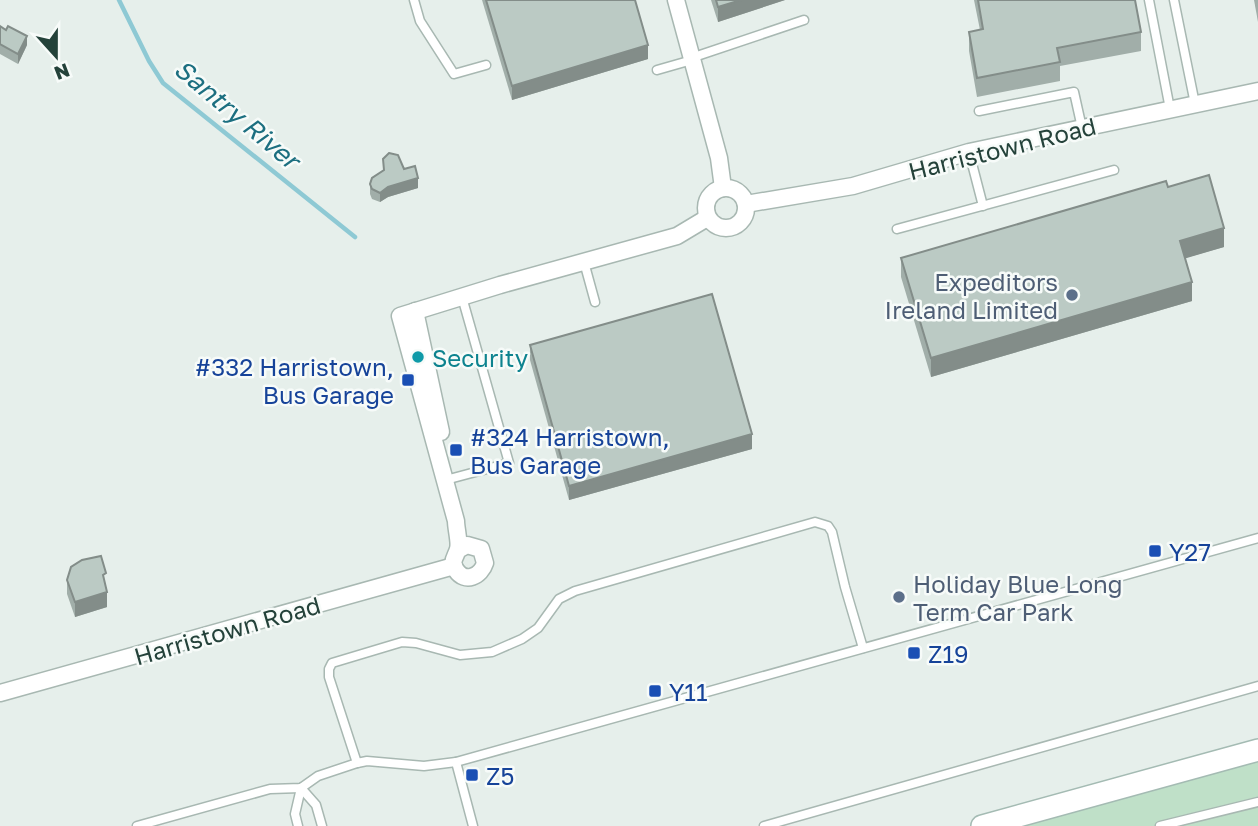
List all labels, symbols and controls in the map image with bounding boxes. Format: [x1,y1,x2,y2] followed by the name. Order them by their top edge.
[21,21,91,91] north arrow
[168,53,309,178] water label: Santry River
[51,59,73,86] text: N
[905,111,1099,185] street label: Harristown Road
[885,267,1058,324] place label: Expeditors Ireland Limited
[1064,287,1080,303] marker: Expeditors Ireland Limited
[432,343,528,372] place label: Security
[410,349,426,365] marker: Security
[195,352,394,409] place label: #332 Harristown, Bus Garage
[400,372,416,388] marker: #332 Harristown, Bus Garage
[470,422,670,479] place label: #324 Harristown, Bus Garage
[448,442,464,458] marker: #324 Harristown, Bus Garage
[1169,537,1211,566] place label: Y27
[1147,543,1163,559] marker: Y27
[913,569,1123,626] place label: Holiday Blue Long Term Car Park
[891,589,907,605] marker: Holiday Blue Long Term Car Park
[131,590,323,670] street label: Harristown Road
[928,639,969,668] place label: Z19
[906,645,922,661] marker: Z19
[669,677,708,706] place label: Y11
[647,683,663,699] marker: Y11
[486,761,514,790] place label: Z5
[464,767,480,783] marker: Z5

